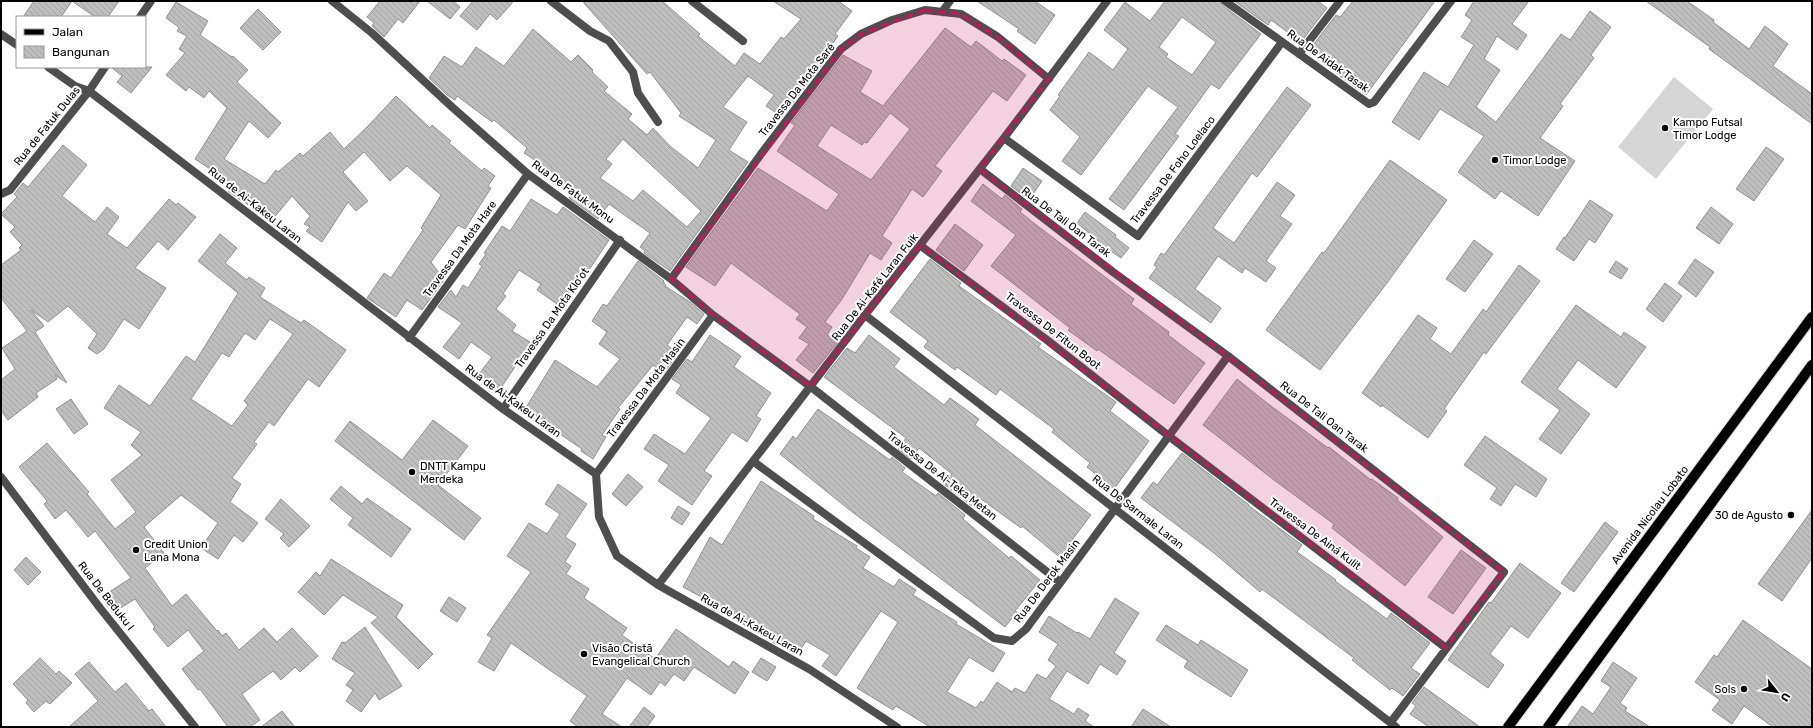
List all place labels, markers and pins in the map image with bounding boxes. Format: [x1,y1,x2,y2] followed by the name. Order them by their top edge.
[1673,116,1743,142] place label: Kampo Futsal Timor Lodge
[1660,123,1670,133] marker: Kampo Futsal Timor Lodge
[1503,154,1566,167] place label: Timor Lodge
[1490,155,1500,165] marker: Timor Lodge
[420,460,486,486] place label: DNTT Kampu Merdeka
[407,467,417,477] marker: DNTT Kampu Merdeka
[1715,509,1783,522] place label: 30 de Agusto
[1786,510,1796,520] marker: 30 de Agusto
[144,538,208,564] place label: Credit Union Lana Mona
[131,545,141,555] marker: Credit Union Lana Mona
[592,642,690,668] place label: Visão Cristã Evangelical Church
[579,649,589,659] marker: Visão Cristã Evangelical Church
[1715,683,1736,696] place label: Sols
[1739,684,1749,694] marker: Sols

